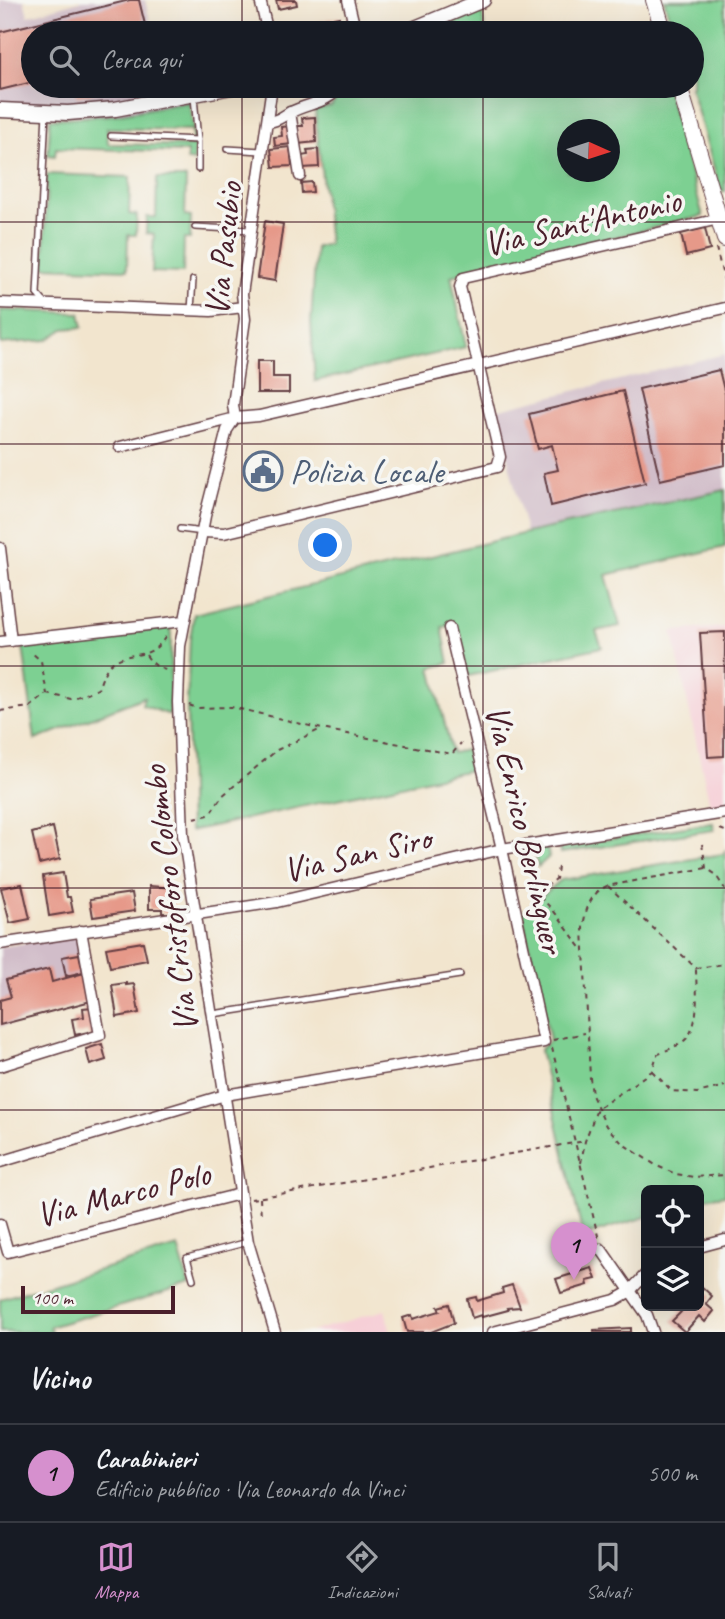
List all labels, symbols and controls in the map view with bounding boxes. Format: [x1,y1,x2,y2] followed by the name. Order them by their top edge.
[21,21,704,98] search box
[45,41,83,79] icon: search
[101,43,181,76] text: Cerca qui
[557,119,620,182] north arrow
[479,177,686,266] street label: Via Sant'Antonio
[194,178,253,318] street label: Via Pasubio
[290,449,446,494] place label: Polizia Locale
[242,450,284,492] public building icon: Polizia Locale
[308,528,342,562] your location
[475,701,576,960] street label: Via Enrico Berlinguer
[131,761,209,1035] street label: Via Cristoforo Colombo
[279,814,439,893] street label: Via San Siro
[31,1150,216,1237] street label: Via Marco Polo
[641,1185,704,1311] map controls
[641,1185,704,1248] button: locate
[551,1222,597,1280] pin: 1
[641,1248,704,1311] button: layers
[21,1283,175,1315] scale bar
[32,1286,73,1310] text: 100 m
[28,1359,90,1397] text: Vicino
[95,1442,196,1475] text: Carabinieri
[46,1459,56,1488] text: 1
[648,1459,697,1488] text: 500 m
[95,1475,404,1504] text: Edificio pubblico · Via Leonardo da Vinci
[94,1538,138,1604] tab: Mappa
[327,1538,397,1604] tab: Indicazioni
[586,1538,631,1604] tab: Salvati

